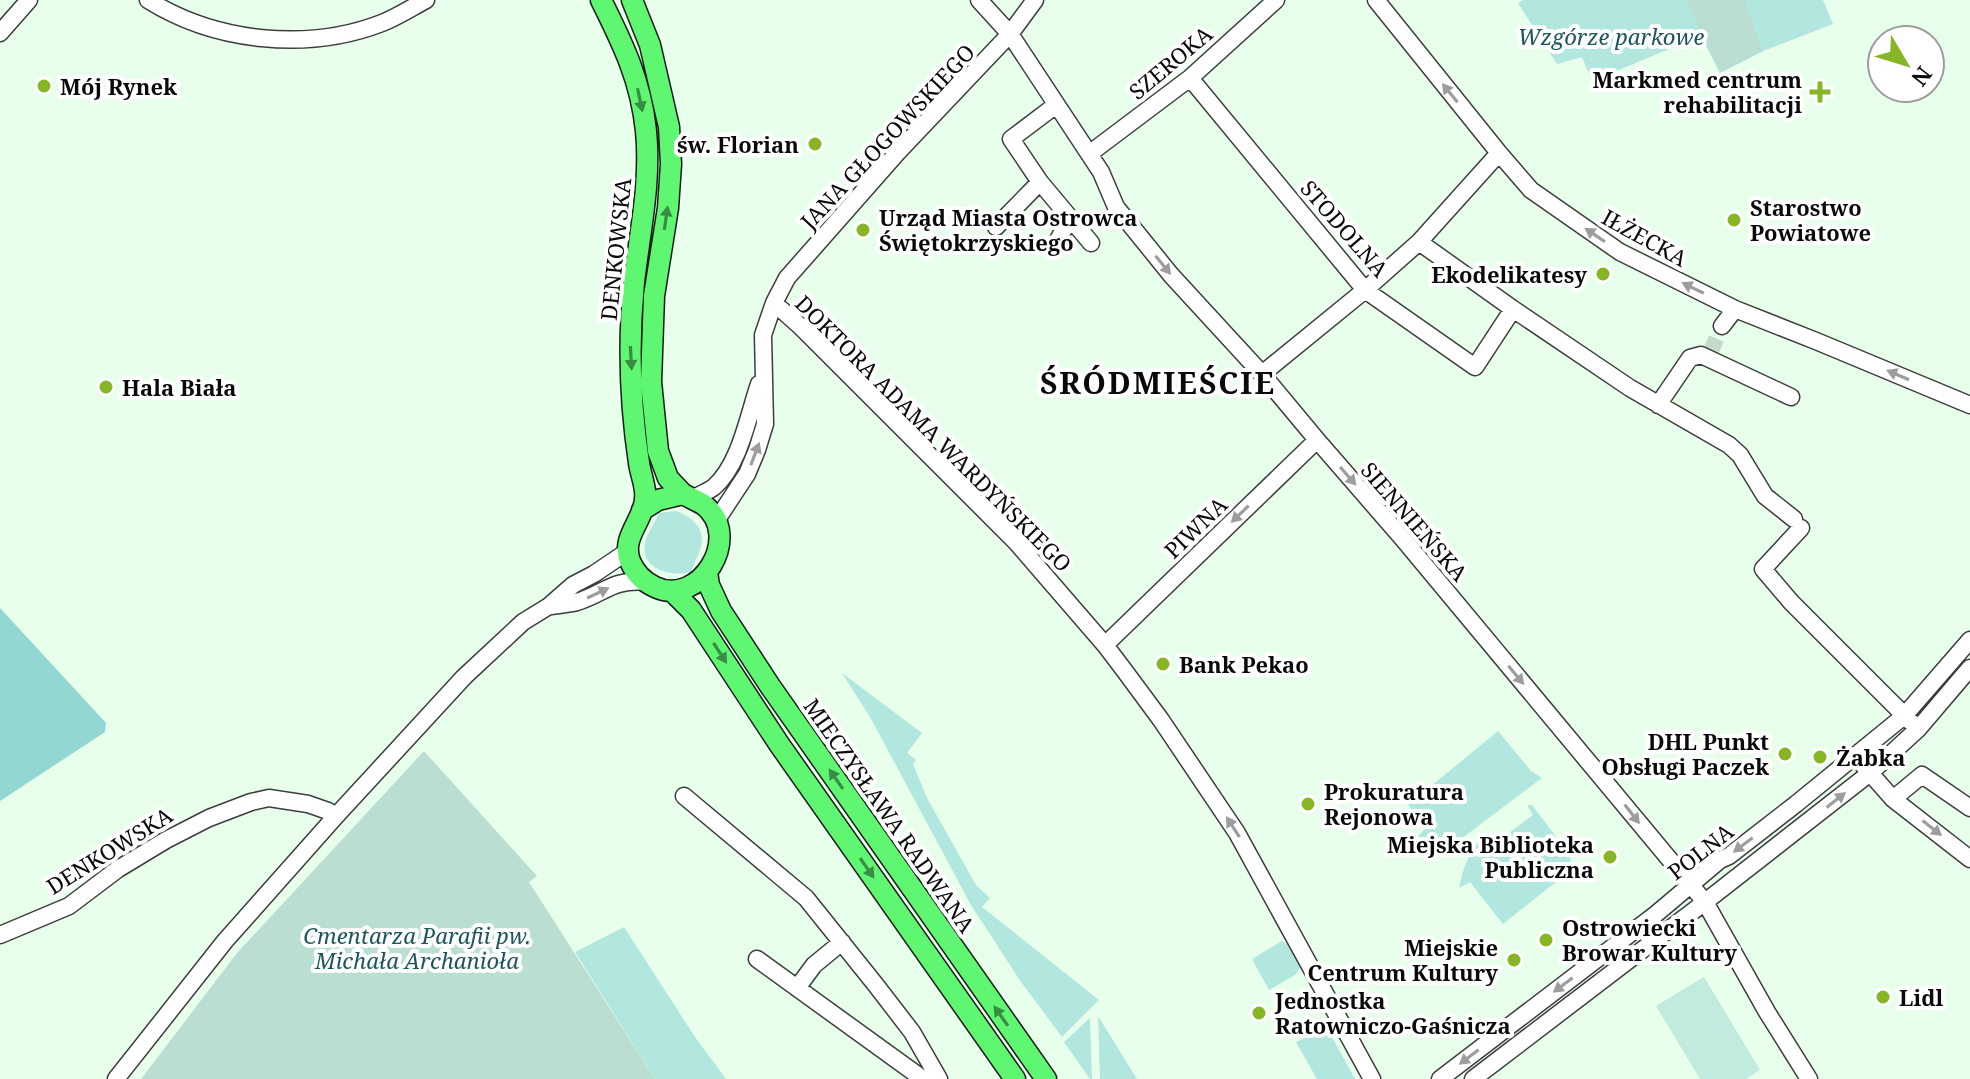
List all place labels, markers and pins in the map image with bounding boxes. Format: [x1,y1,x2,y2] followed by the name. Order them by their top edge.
[1592,64,1802,119] place label: Markmed centrum rehabilitacji
[60,71,177,101] place label: Mój Rynek
[35,77,53,95] marker: Mój Rynek
[1809,81,1831,103] marker: Markmed centrum rehabilitacji
[677,129,799,159] place label: św. Florian
[806,135,824,153] marker: św. Florian
[1750,192,1871,247] place label: Starostwo Powiatowe
[879,202,1138,257] place label: Urząd Miasta Ostrowca Świętokrzyskiego
[1725,211,1743,229] marker: Starostwo Powiatowe
[854,221,872,239] marker: Urząd Miasta Ostrowca Świętokrzyskiego
[1431,259,1587,289] place label: Ekodelikatesy
[1594,265,1612,283] marker: Ekodelikatesy
[122,372,237,402] place label: Hala Biała
[97,378,115,396] marker: Hala Biała
[1179,649,1309,679] place label: Bank Pekao
[1154,655,1172,673] marker: Bank Pekao
[1602,726,1769,781] place label: DHL Punkt Obsługi Paczek
[1836,742,1905,772] place label: Żabka
[1776,745,1794,763] marker: DHL Punkt Obsługi Paczek
[1811,748,1829,766] marker: Żabka
[1324,776,1464,831] place label: Prokuratura Rejonowa
[1299,795,1317,813] marker: Prokuratura Rejonowa
[1387,829,1594,884] place label: Miejska Biblioteka Publiczna
[1601,848,1619,866] marker: Miejska Biblioteka Publiczna
[1562,912,1737,967] place label: Ostrowiecki Browar Kultury
[1537,931,1555,949] marker: Ostrowiecki Browar Kultury
[1308,932,1498,987] place label: Miejskie Centrum Kultury
[1505,951,1523,969] marker: Miejskie Centrum Kultury
[1899,982,1943,1012] place label: Lidl
[1274,985,1511,1040] place label: Jednostka Ratowniczo-Gaśnicza
[1874,988,1892,1006] marker: Lidl
[1250,1004,1268,1022] marker: Jednostka Ratowniczo-Gaśnicza

